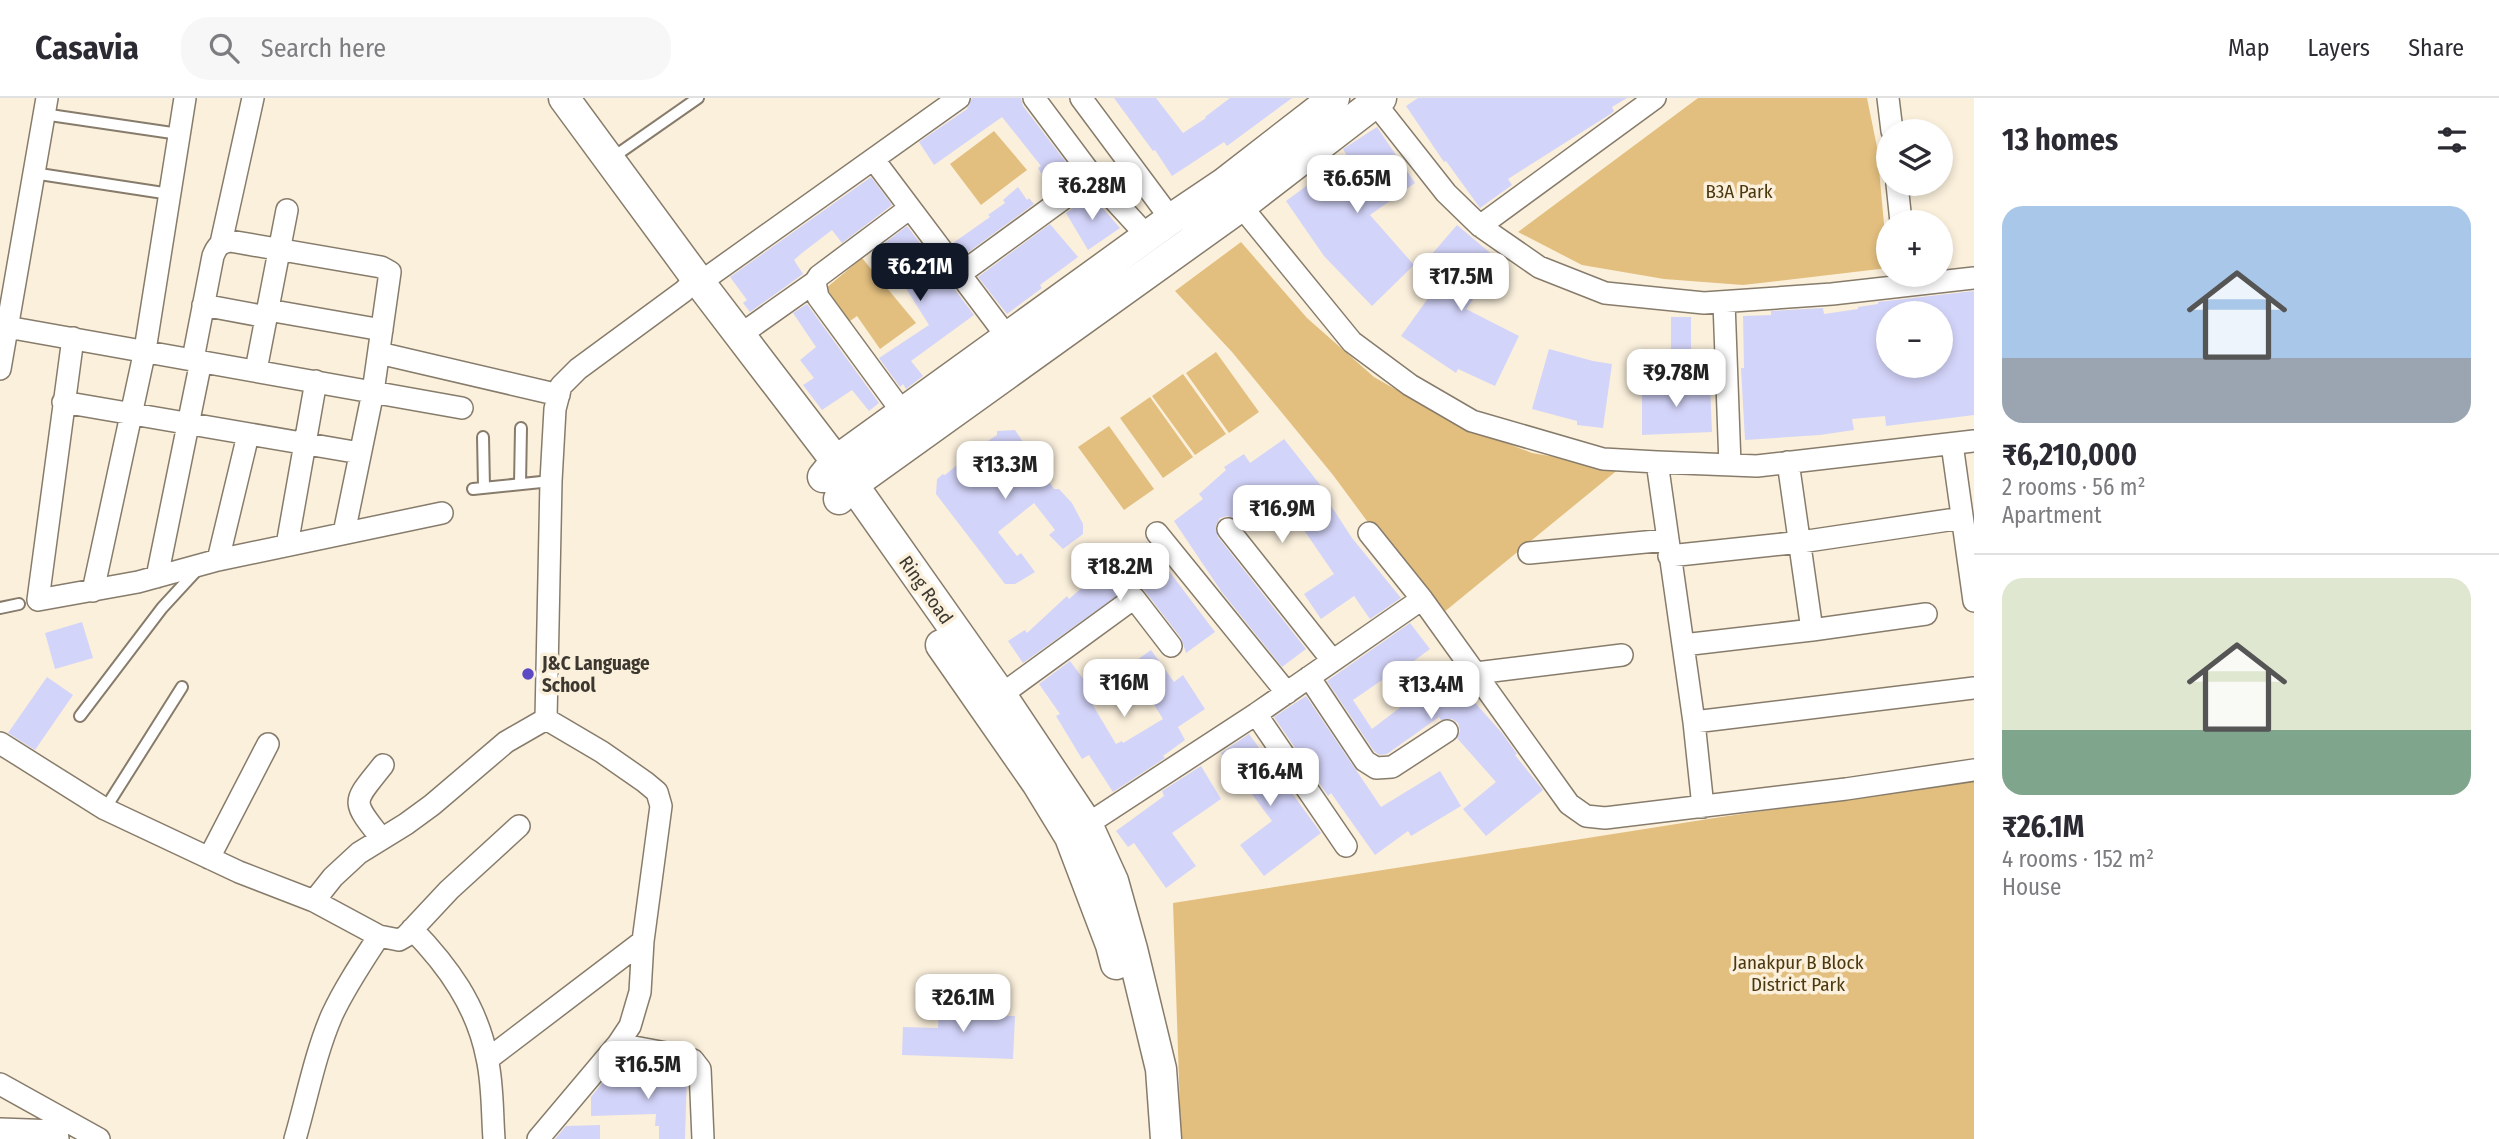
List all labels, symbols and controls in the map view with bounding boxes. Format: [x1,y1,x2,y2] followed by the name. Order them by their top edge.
[181,17,671,80] search box
[35,28,139,68] text: Casavia
[205,29,243,67] icon: search
[261,33,386,64] text: Search here
[2228,34,2270,62] text: Map
[2308,34,2370,62] text: Layers
[2408,34,2464,62] text: Share
[1876,119,1953,378] map controls
[1876,119,1953,196] button: layers
[2433,121,2471,159] icon: filters
[2002,122,2118,158] text: 13 homes
[1300,156,1414,215] pin: ₹6.65M
[1035,162,1149,222] pin: ₹6.28M
[1323,164,1391,192] text: ₹6.65M
[1058,171,1126,199] text: ₹6.28M
[1705,180,1773,203] park label: B3A Park
[1876,210,1953,287] button: +
[863,244,977,303] pin: ₹6.21M
[887,252,953,280] text: ₹6.21M
[2174,252,2300,378] icon: home
[1404,254,1518,313] pin: ₹17.5M
[1429,262,1493,290] text: ₹17.5M
[1876,301,1953,378] button: −
[1619,350,1733,409] pin: ₹9.78M
[1643,358,1709,386] text: ₹9.78M
[2002,437,2137,473] text: ₹6,210,000
[948,442,1062,501] pin: ₹13.3M
[973,450,1037,478] text: ₹13.3M
[2002,473,2146,501] text: 2 rooms · 56 m²
[1225,486,1339,545] pin: ₹16.9M
[1249,494,1315,522] text: ₹16.9M
[2002,501,2102,529] text: Apartment
[1063,544,1177,603] pin: ₹18.2M
[894,551,958,629] street label: Ring Road
[1087,552,1153,580] text: ₹18.2M
[2174,624,2300,750] icon: home
[541,652,650,697] place label: J&C Language School
[1083,660,1165,719] pin: ₹16M
[1374,662,1488,721] pin: ₹13.4M
[520,666,536,682] marker: J&C Language School
[1099,668,1149,696] text: ₹16M
[1399,670,1464,698] text: ₹13.4M
[1213,748,1327,808] pin: ₹16.4M
[1237,757,1303,785] text: ₹16.4M
[2002,809,2084,845] text: ₹26.1M
[2002,845,2154,873] text: 4 rooms · 152 m²
[2002,873,2061,901] text: House
[1733,951,1864,996] park label: Janakpur B Block District Park
[906,974,1020,1034] pin: ₹26.1M
[931,983,995,1011] text: ₹26.1M
[591,1042,705,1101] pin: ₹16.5M
[615,1050,681,1078] text: ₹16.5M

